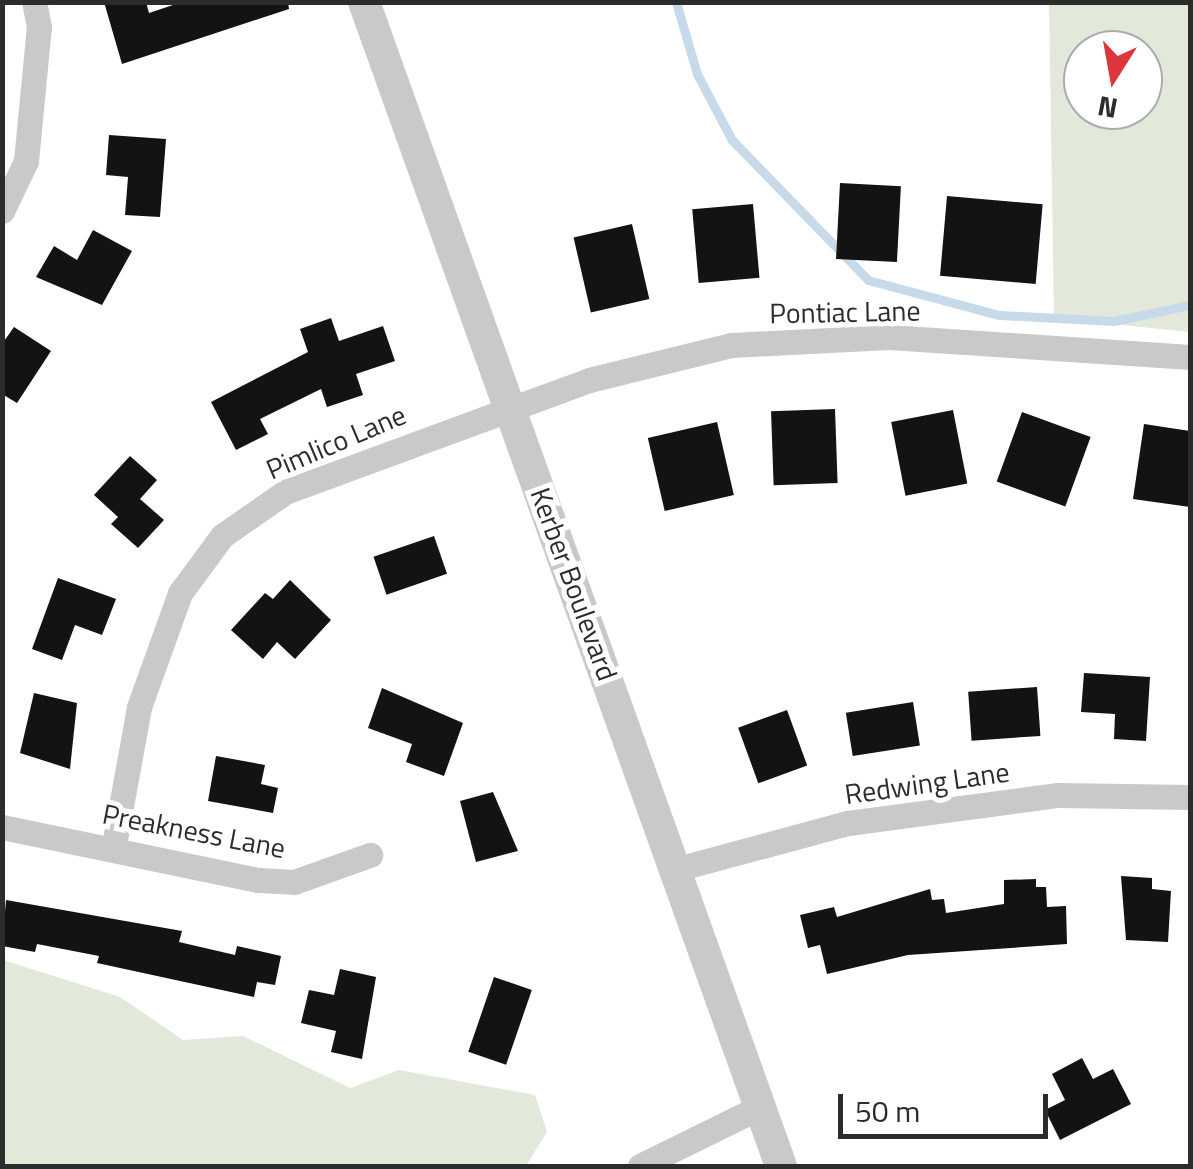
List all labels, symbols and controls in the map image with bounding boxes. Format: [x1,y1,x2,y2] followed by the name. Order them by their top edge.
[1063,30,1163,130] north arrow
[1094,85,1121,131] text: N
[769,294,921,330] street label: Pontiac Lane
[261,398,411,486] street label: Pimlico Lane
[524,483,624,685] street label: Kerber Boulevard
[843,755,1011,811] street label: Redwing Lane
[100,797,288,865] street label: Preakness Lane
[843,1074,1053,1136] scale bar
[855,1088,920,1134] text: 50 m

